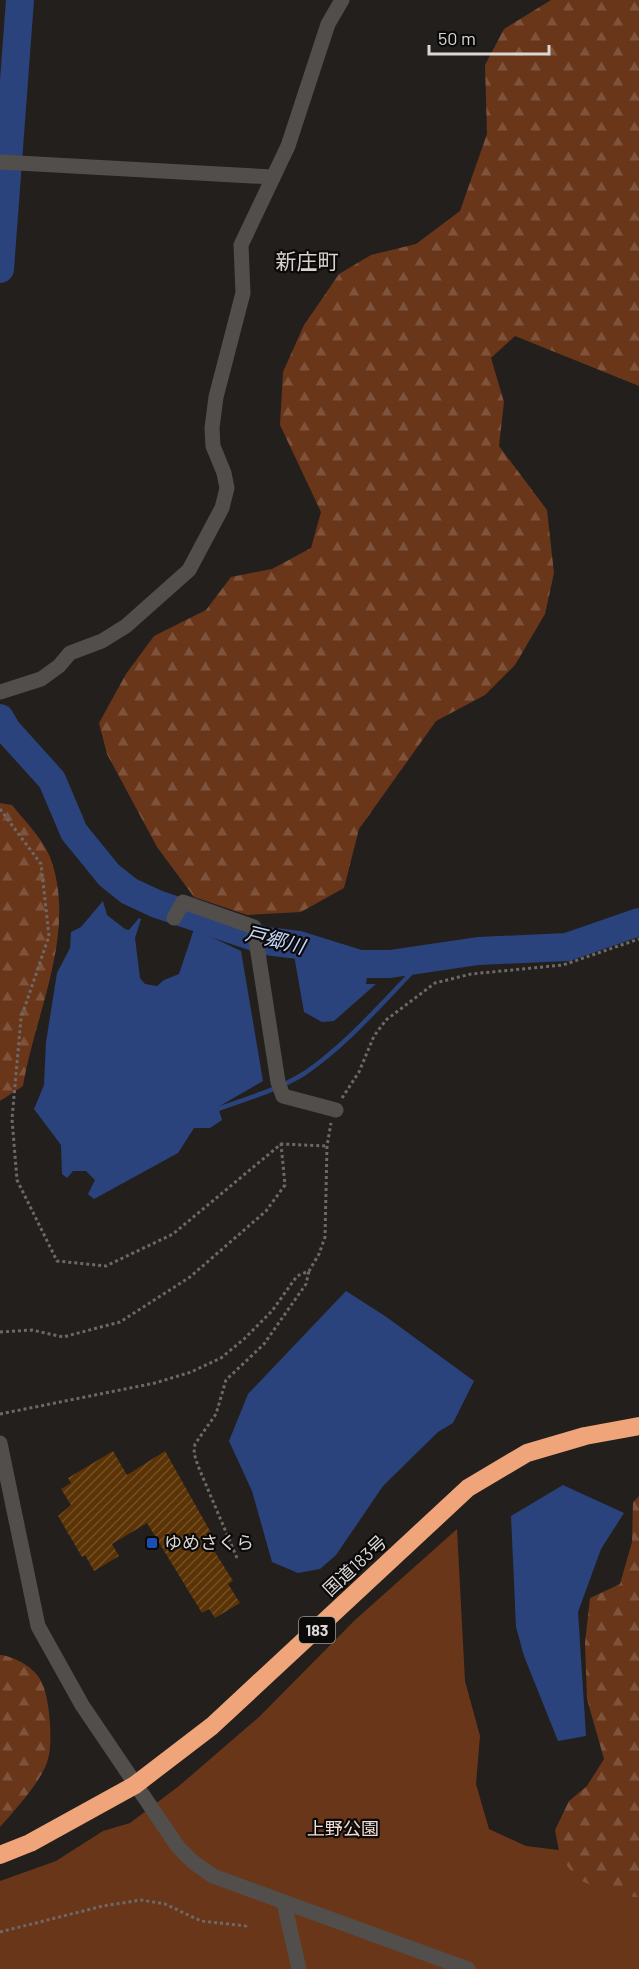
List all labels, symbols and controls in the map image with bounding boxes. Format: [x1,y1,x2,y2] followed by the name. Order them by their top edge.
[429,18,549,56] scale bar
[438,27,476,49] text: 50 m
[276,248,339,273] district label: 新庄町
[243,920,309,958] water label: 戸郷川
[318,1530,391,1600] street label: 国道183号
[164,1531,254,1553] place label: ゆめさくら
[145,1536,159,1550] marker: ゆめさくら
[299,1617,335,1643] road number: 183
[307,1817,379,1839] park label: 上野公園

